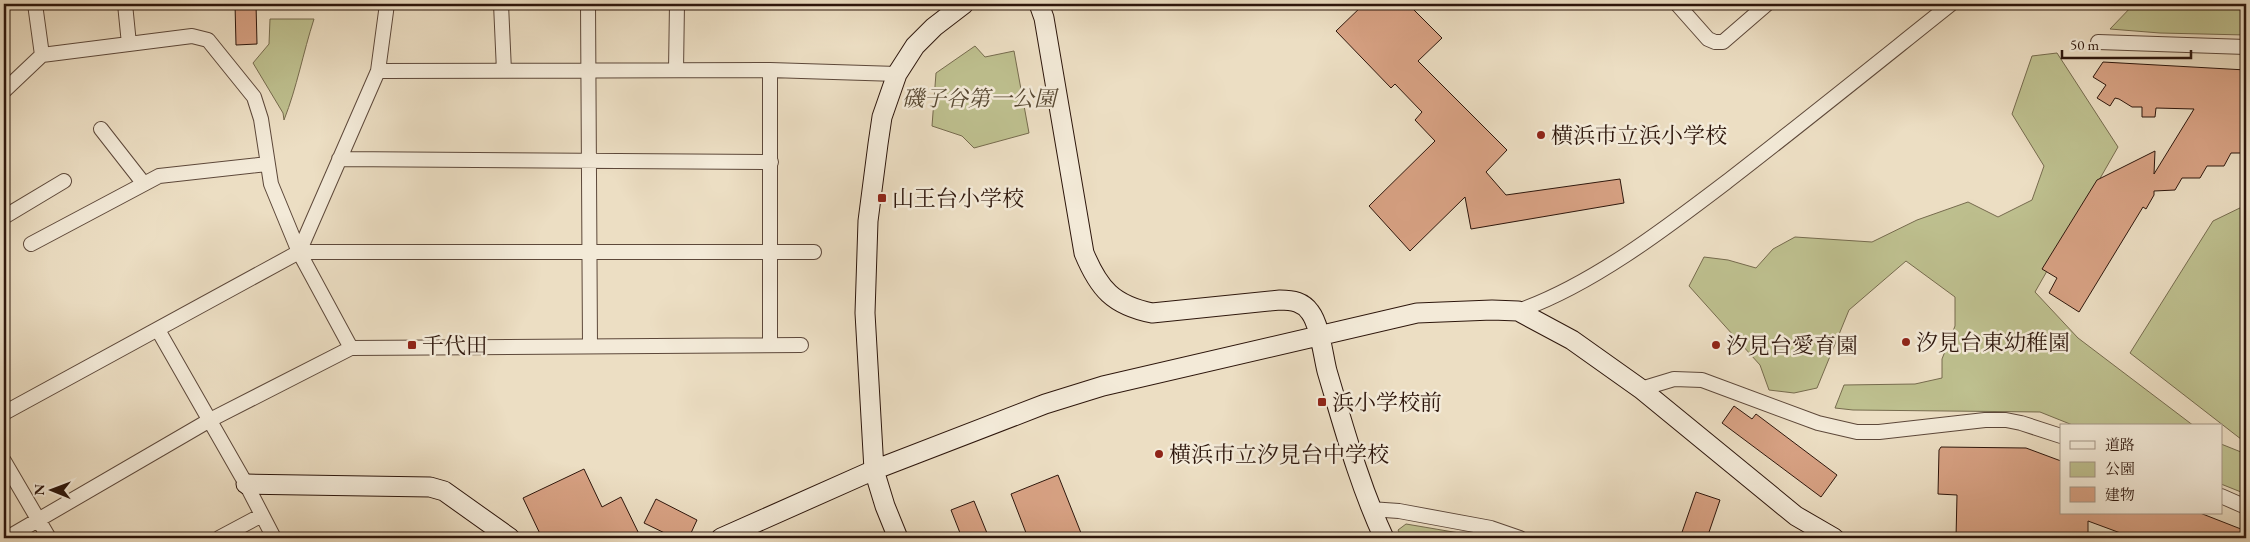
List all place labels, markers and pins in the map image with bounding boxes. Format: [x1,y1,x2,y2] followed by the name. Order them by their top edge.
[1551,121,1727,150] place label: 横浜市立浜小学校
[1535,129,1547,141] marker: 横浜市立浜小学校
[892,184,1024,213] place label: 山王台小学校
[876,192,888,204] marker: 山王台小学校
[1916,328,2070,357] place label: 汐見台東幼稚園
[422,331,488,360] place label: 千代田
[1726,331,1858,360] place label: 汐見台愛育園
[1900,336,1912,348] marker: 汐見台東幼稚園
[406,339,418,351] marker: 千代田
[1710,339,1722,351] marker: 汐見台愛育園
[1332,388,1442,417] place label: 浜小学校前
[1316,396,1328,408] marker: 浜小学校前
[1169,440,1389,469] place label: 横浜市立汐見台中学校
[1153,448,1165,460] marker: 横浜市立汐見台中学校

